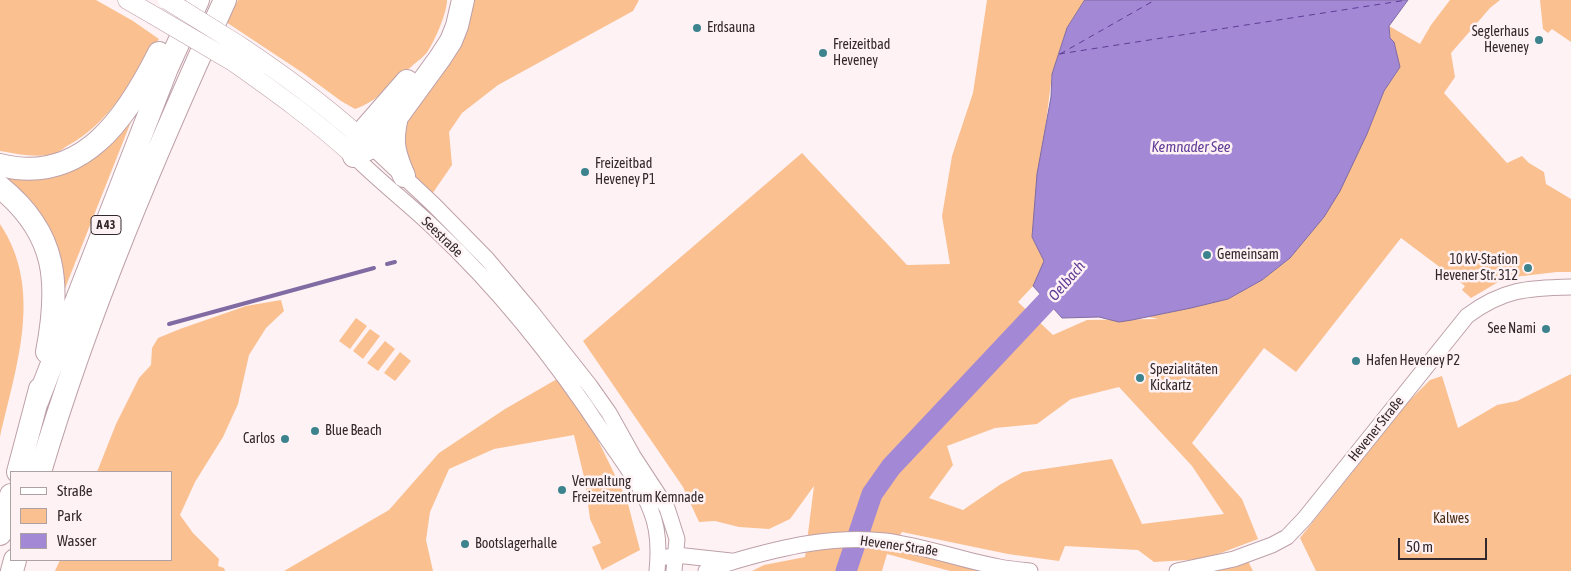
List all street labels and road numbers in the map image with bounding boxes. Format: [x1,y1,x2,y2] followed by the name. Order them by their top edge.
[418,213,466,261] street label: Seestraße
[91,216,121,234] road number: A 43
[1345,393,1407,465] street label: Hevener Straße
[859,532,939,560] street label: Hevener Straße

